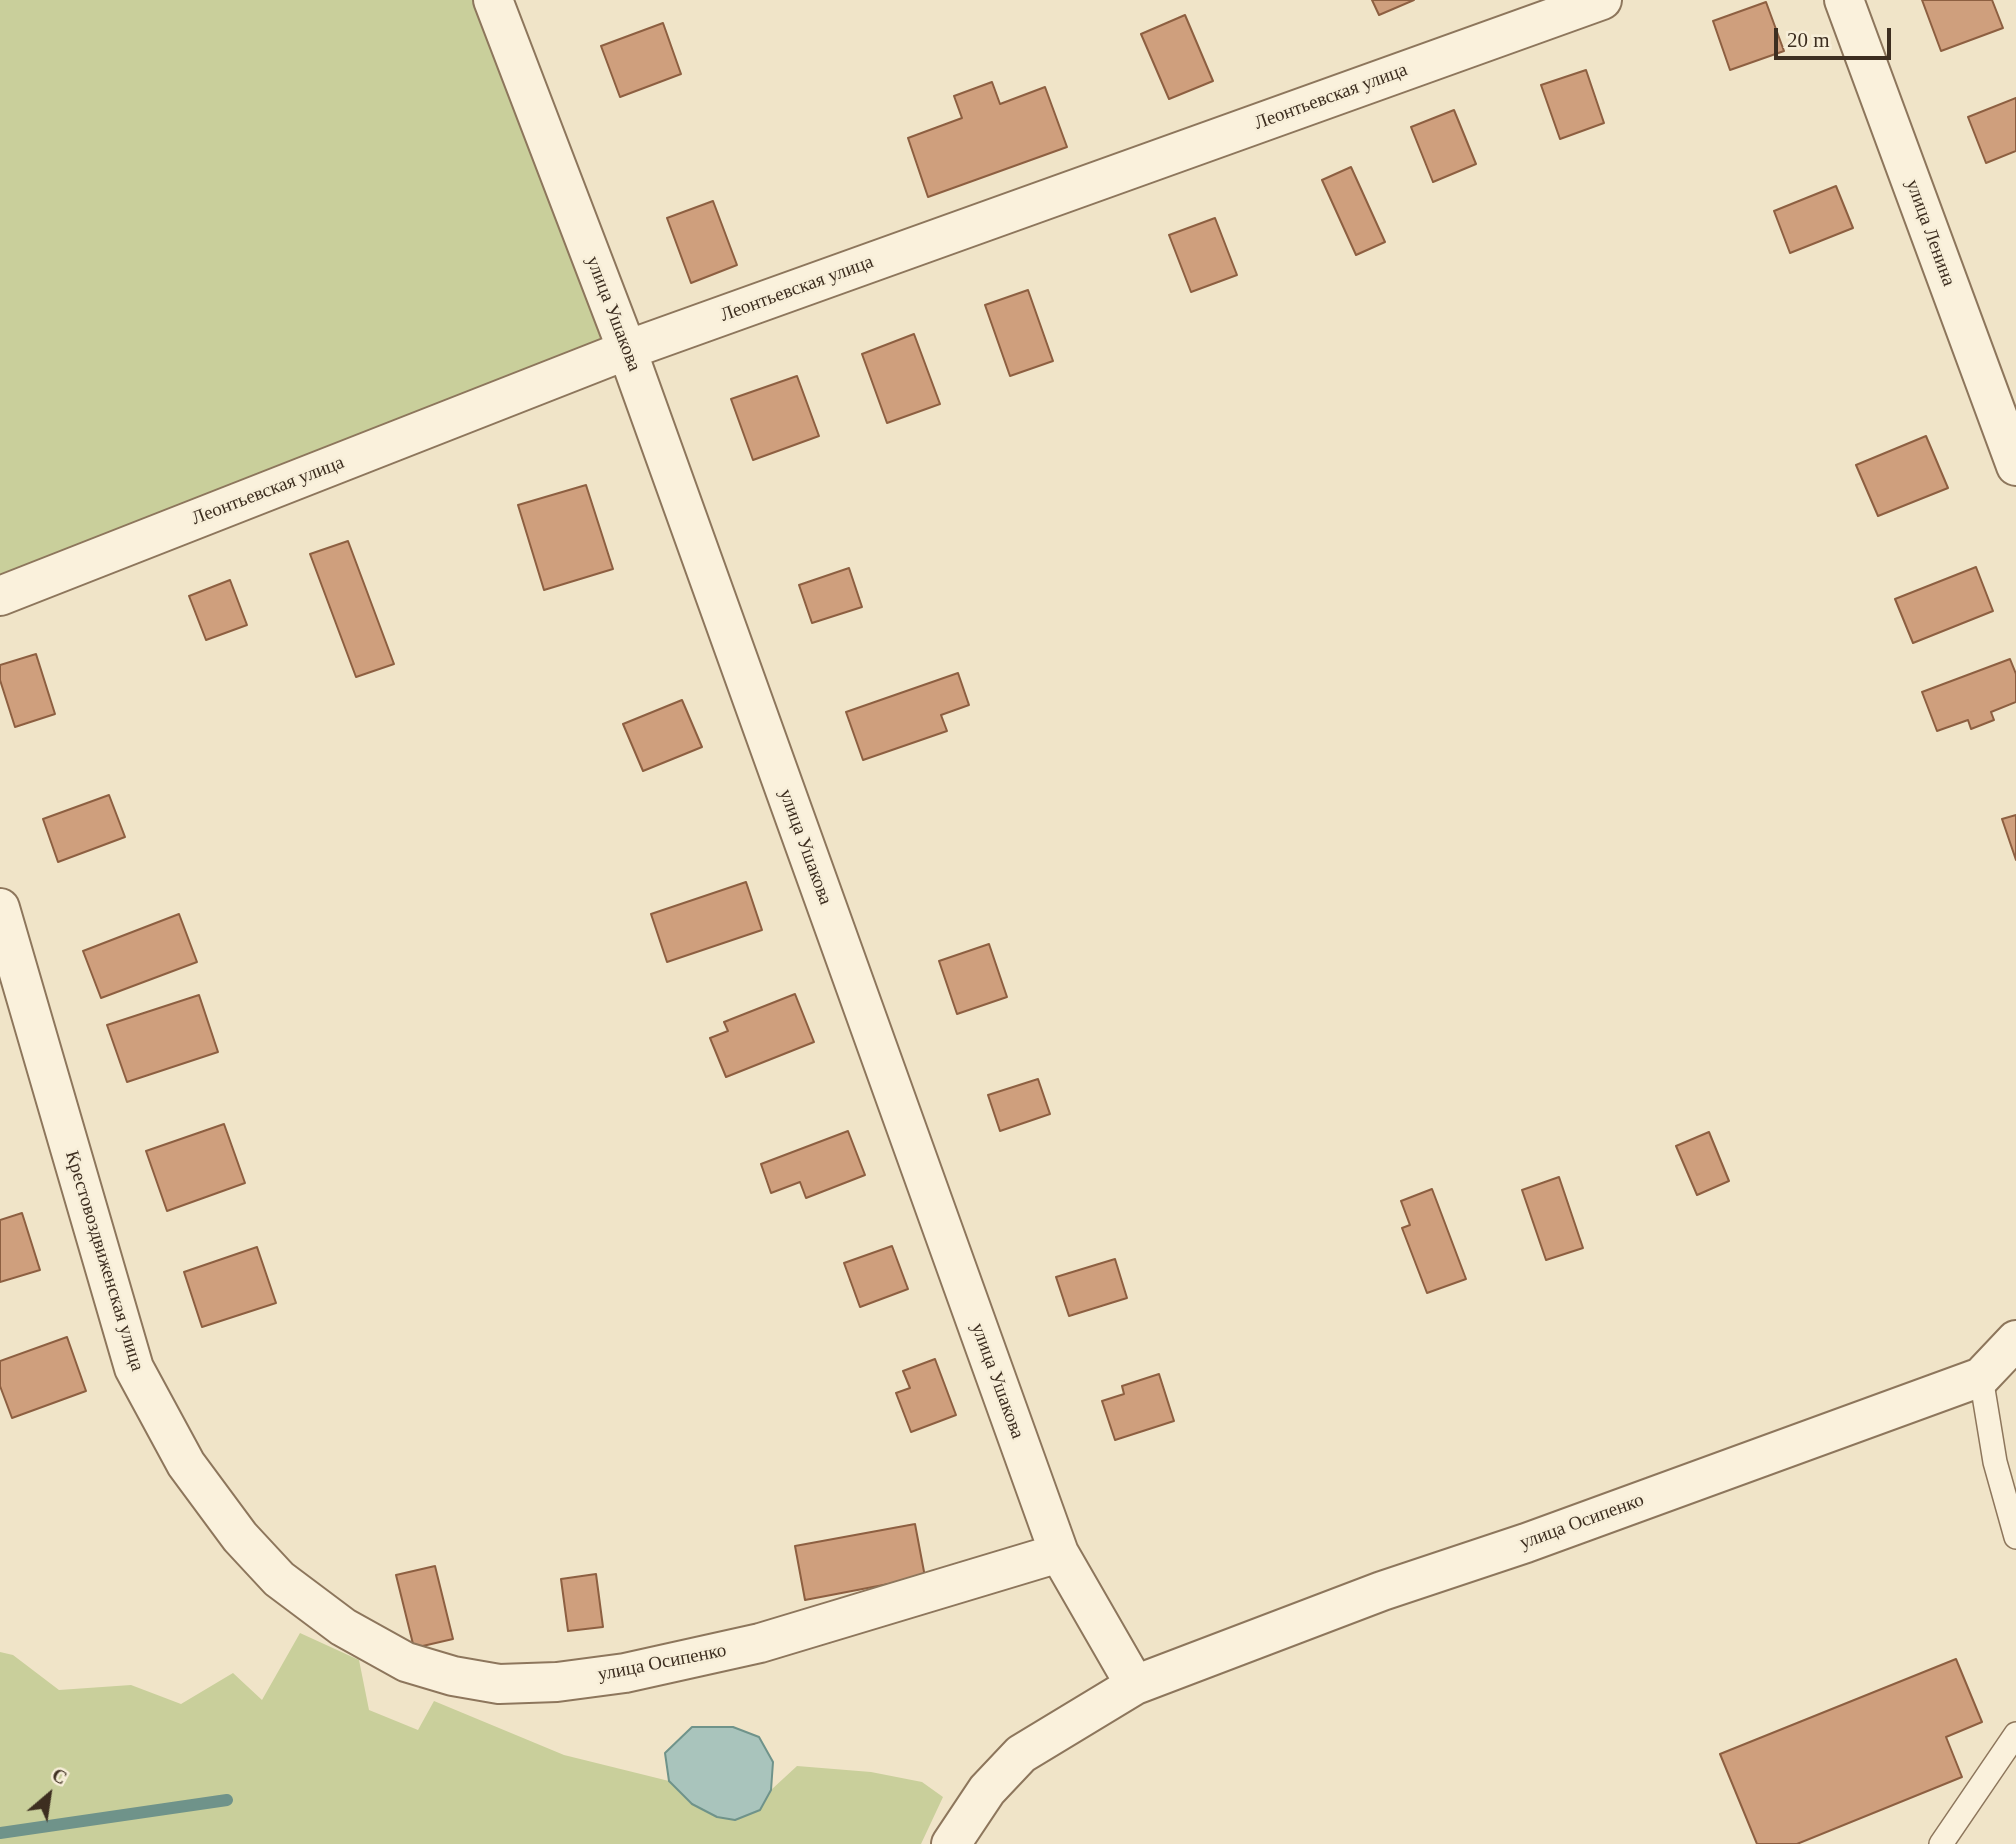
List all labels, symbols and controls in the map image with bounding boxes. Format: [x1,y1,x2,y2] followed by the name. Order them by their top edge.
[1778,14,1895,58] scale bar
[1787,28,1830,52] text: 20 m
[1251,59,1411,135] street label: Леонтьевская улица
[1900,177,1960,289] street label: улица Ленина
[717,251,877,327] street label: Леонтьевская улица
[581,253,645,375] street label: улица Ушакова
[189,451,347,531] street label: Леонтьевская улица
[774,786,836,908] street label: улица Ушакова
[60,1148,148,1374] street label: Крестовоздвиженская улица
[966,1320,1028,1442] street label: улица Ушакова
[1517,1489,1647,1555] street label: улица Осипенко
[596,1639,728,1687] street label: улица Осипенко
[14,1760,84,1830] north arrow
[48,1764,71,1789] text: С

